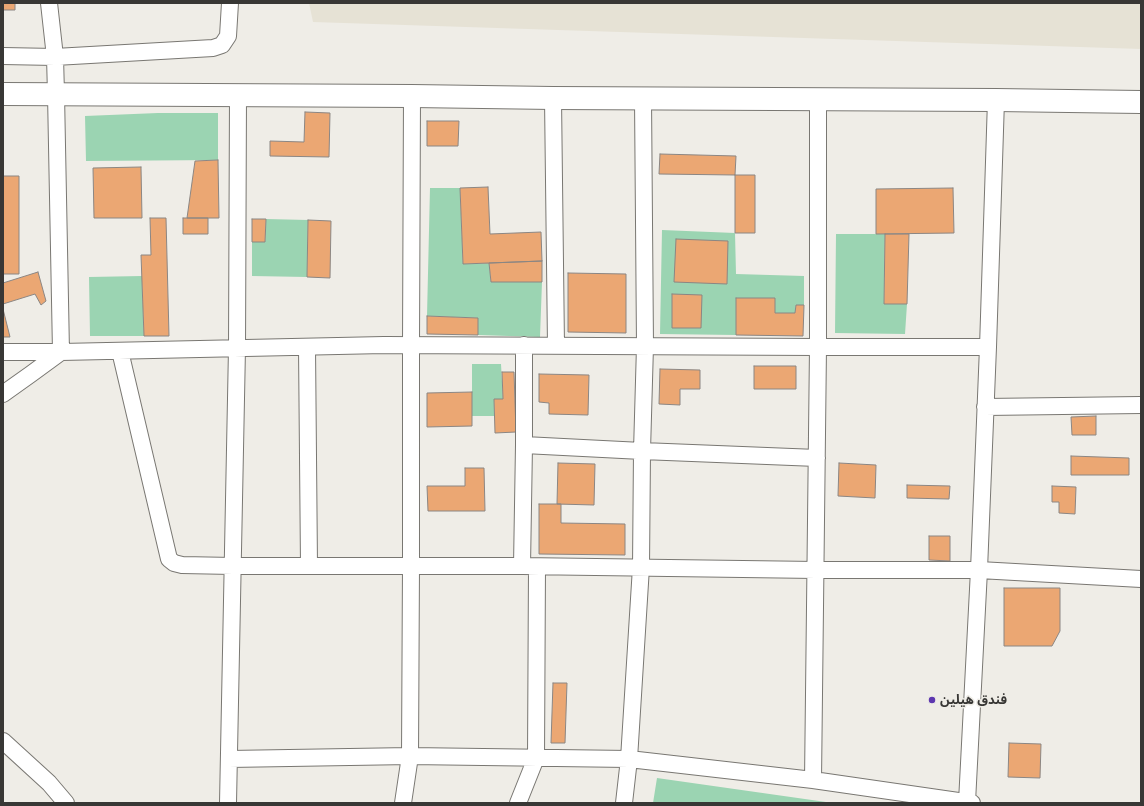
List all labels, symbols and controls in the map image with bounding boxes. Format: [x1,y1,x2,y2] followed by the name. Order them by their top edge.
[940,692,1007,708] place label: فندق هيلين
[927,695,937,705] marker: فندق هيلين

